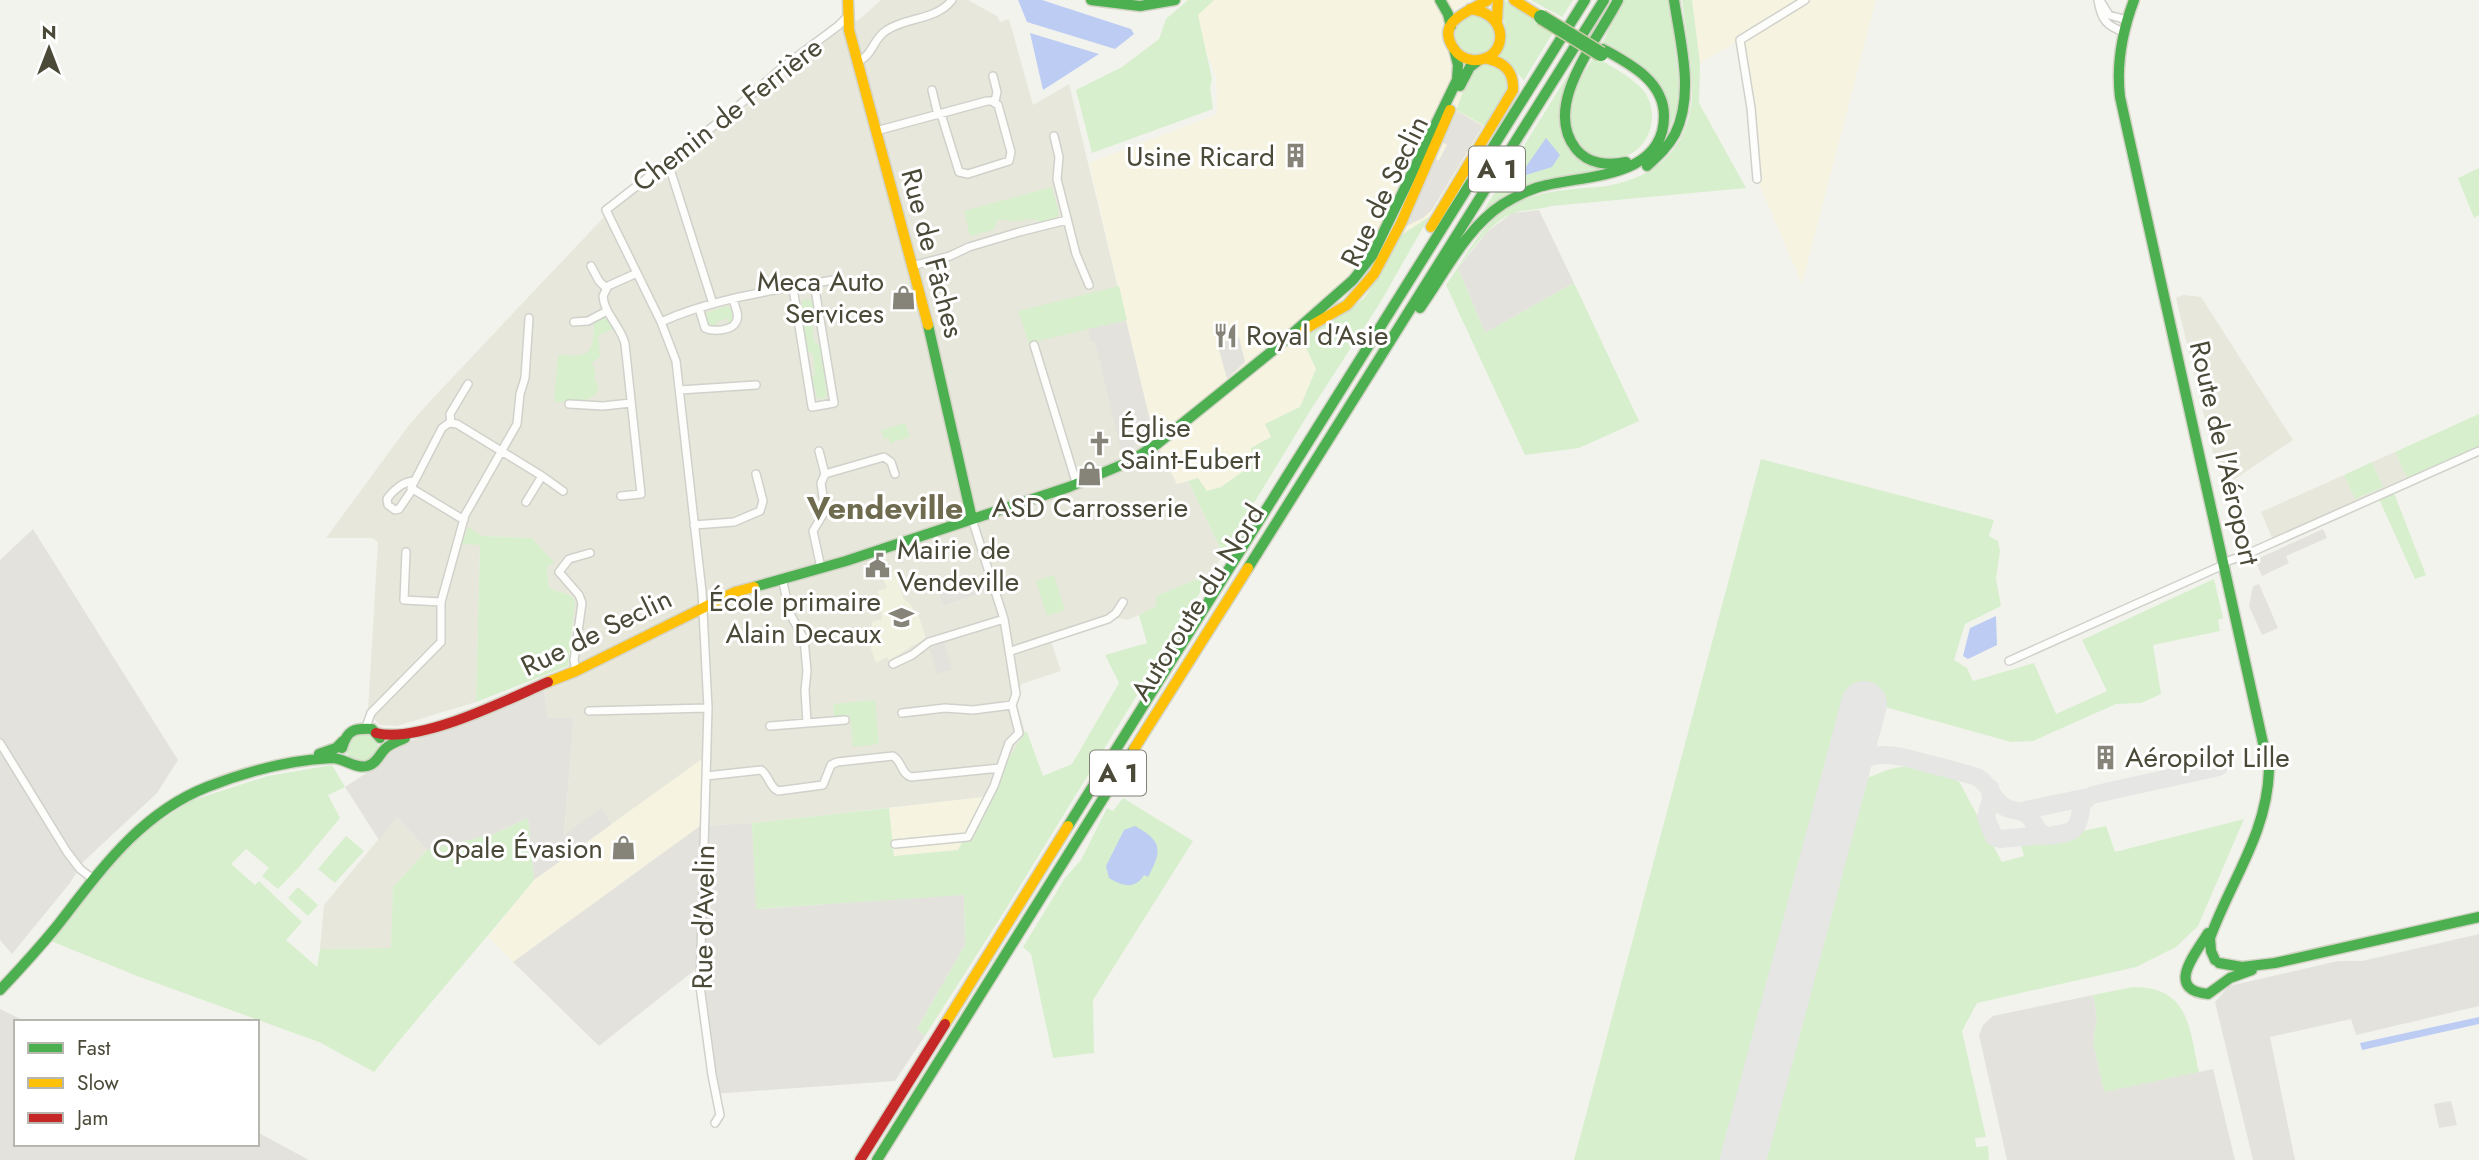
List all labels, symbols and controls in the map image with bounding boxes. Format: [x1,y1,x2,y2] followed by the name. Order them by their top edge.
[14,14,84,84] north arrow
[41,19,57,46] text: N
[624,27,831,202] street label: Chemin de Ferrière
[1330,109,1439,274] street label: Rue de Seclin
[1126,136,1275,177] place label: Usine Ricard
[1281,142,1309,170] building icon: Usine Ricard
[1469,146,1525,192] road number: A 1
[890,164,975,342] street label: Rue de Fâches
[757,261,884,334] place label: Meca Auto Services
[890,283,918,311] shop icon: Meca Auto Services
[1246,315,1388,356] place label: Royal d'Asie
[1212,321,1240,349] restaurant icon: Royal d'Asie
[2179,337,2270,570] street label: Route de l'Aéroport
[1120,407,1260,480] place label: Église Saint-Eubert
[1086,429,1114,457] church icon: Église Saint-Eubert
[1076,459,1104,487] shop icon: ASD Carrosserie
[806,485,963,531] district label: Vendeville
[992,487,1188,528] place label: ASD Carrosserie
[1120,496,1274,709] street label: Autoroute du Nord
[897,529,1019,602] place label: Mairie de Vendeville
[863,551,891,579] public building icon: Mairie de Vendeville
[514,578,679,687] street label: Rue de Seclin
[709,581,881,654] place label: École primaire Alain Decaux
[887,603,915,631] school or university icon: École primaire Alain Decaux
[2125,737,2290,778] place label: Aéropilot Lille
[2091,743,2119,771] building icon: Aéropilot Lille
[1090,750,1146,796] road number: A 1
[432,828,603,869] place label: Opale Évasion
[609,834,637,862] shop icon: Opale Évasion
[682,844,725,990] street label: Rue d'Avelin
[14,1020,259,1146] legend
[77,1033,110,1063] text: Fast
[77,1068,119,1098] text: Slow
[74,1103,109,1133] text: Jam

